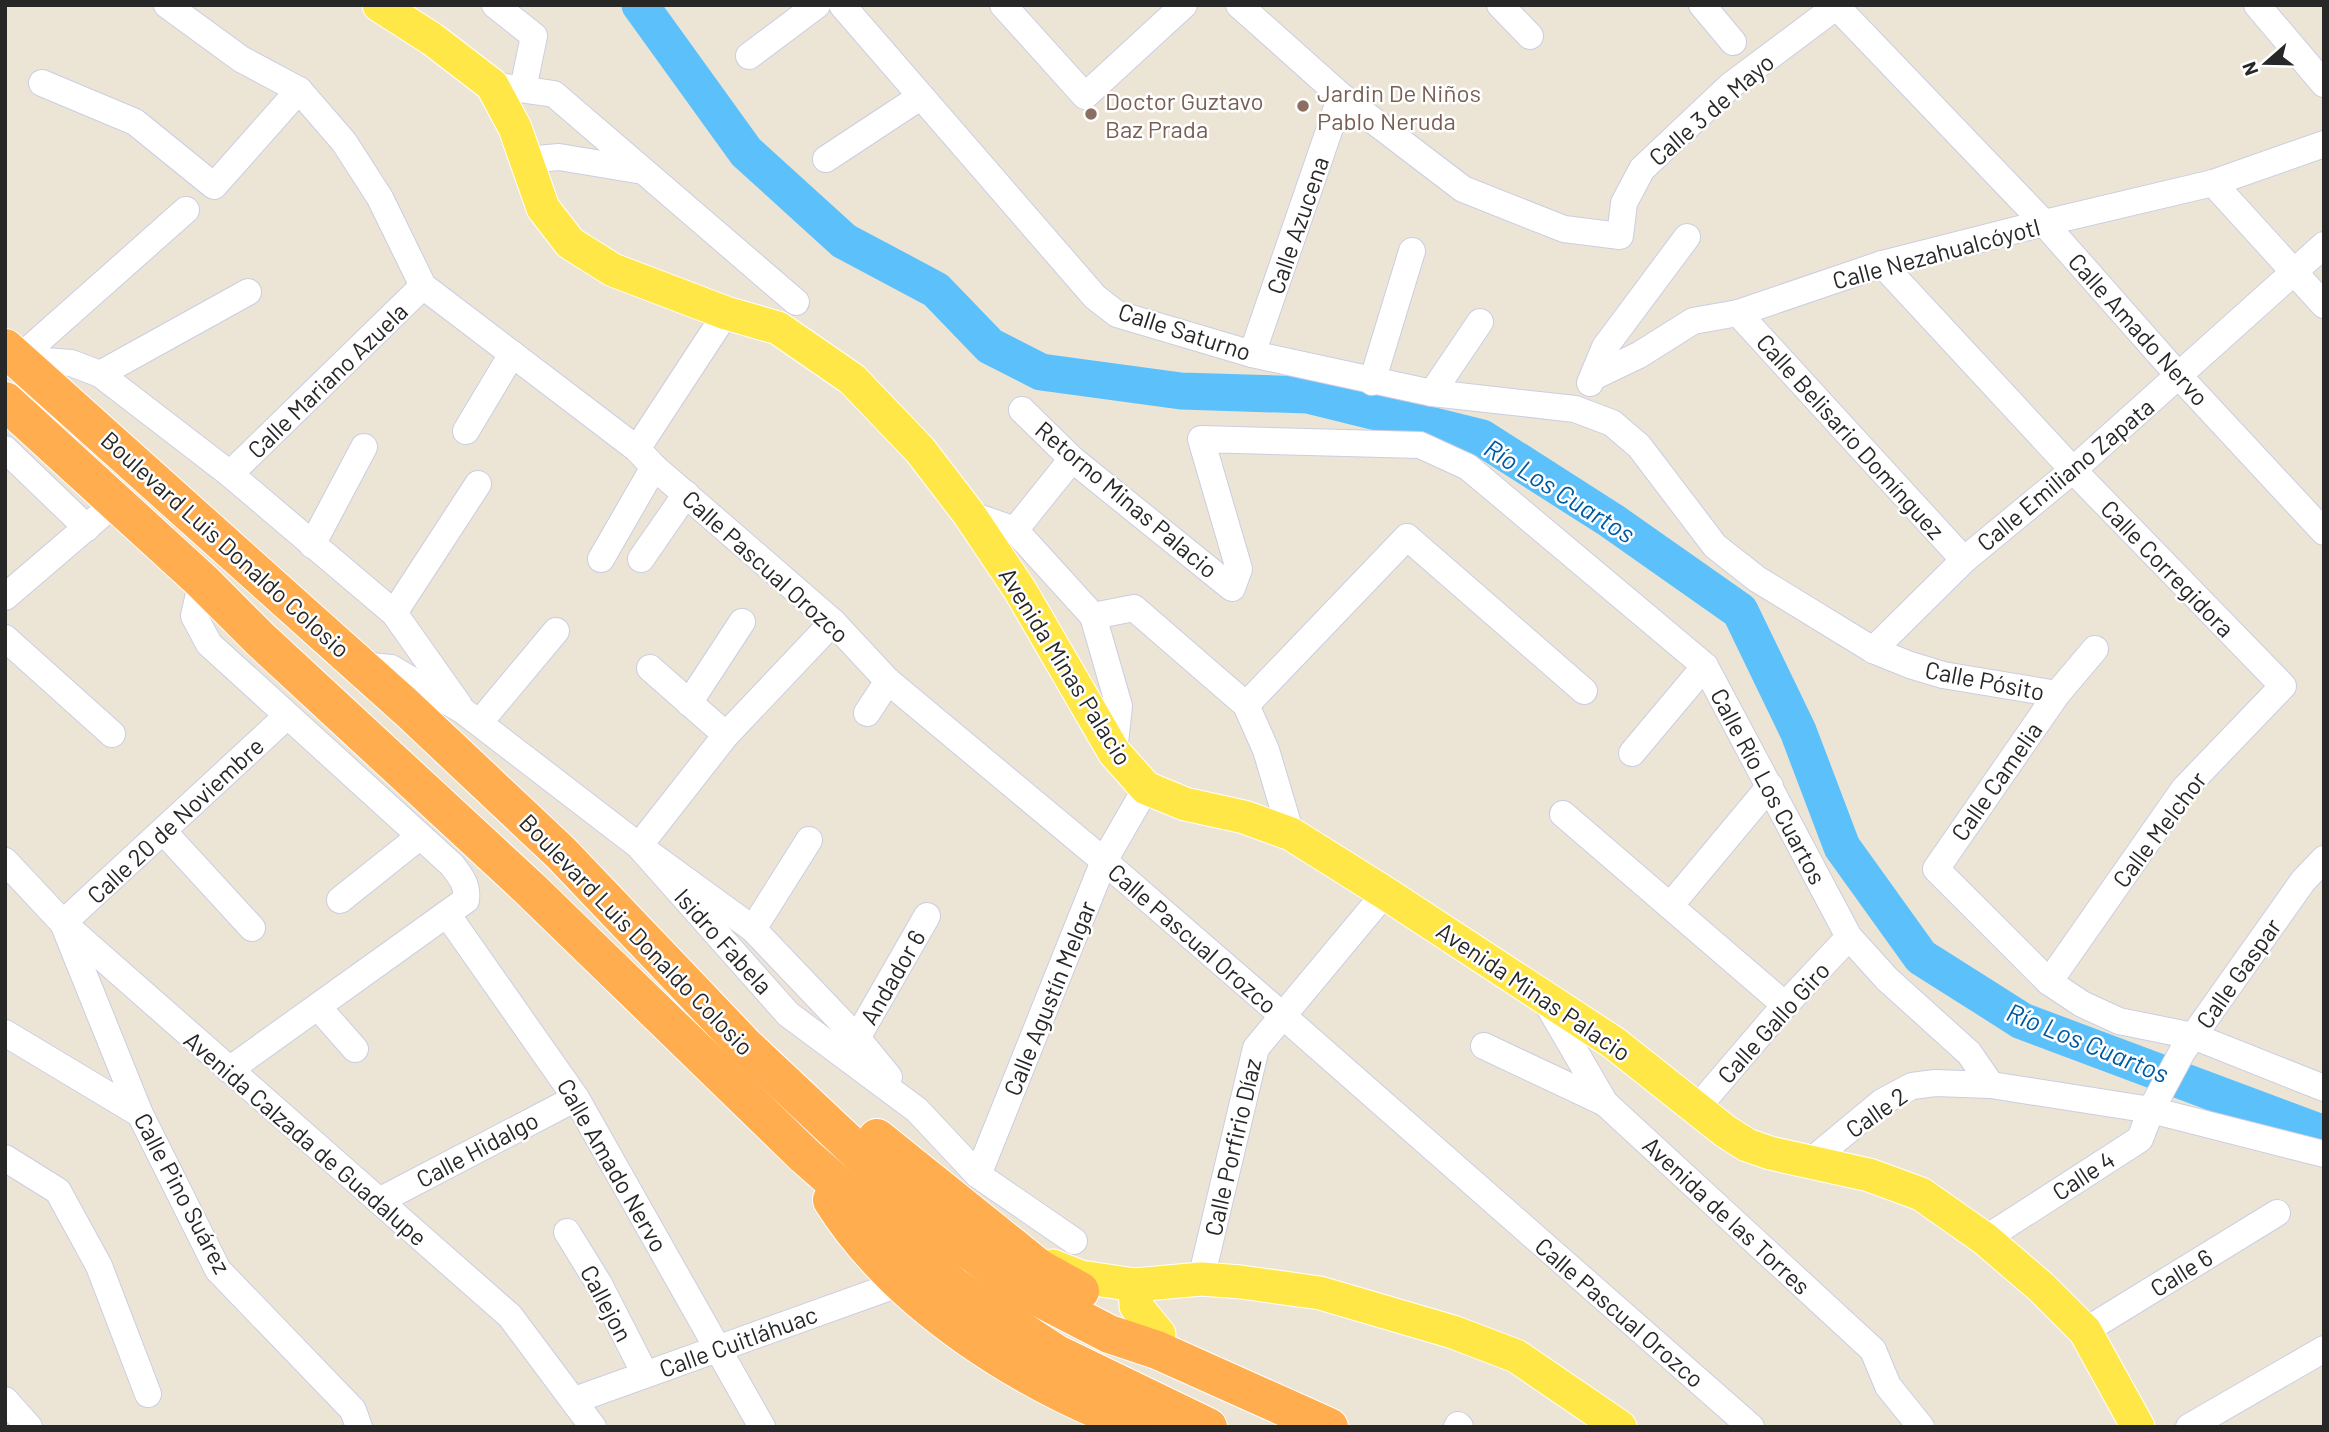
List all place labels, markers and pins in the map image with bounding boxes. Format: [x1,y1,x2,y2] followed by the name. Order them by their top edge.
[1317,78,1481,135] place label: Jardin De Niños Pablo Neruda
[1105,86,1264,143] place label: Doctor Guztavo Baz Prada
[1295,98,1311,114] marker: Jardin De Niños Pablo Neruda
[1083,106,1099,122] marker: Doctor Guztavo Baz Prada

